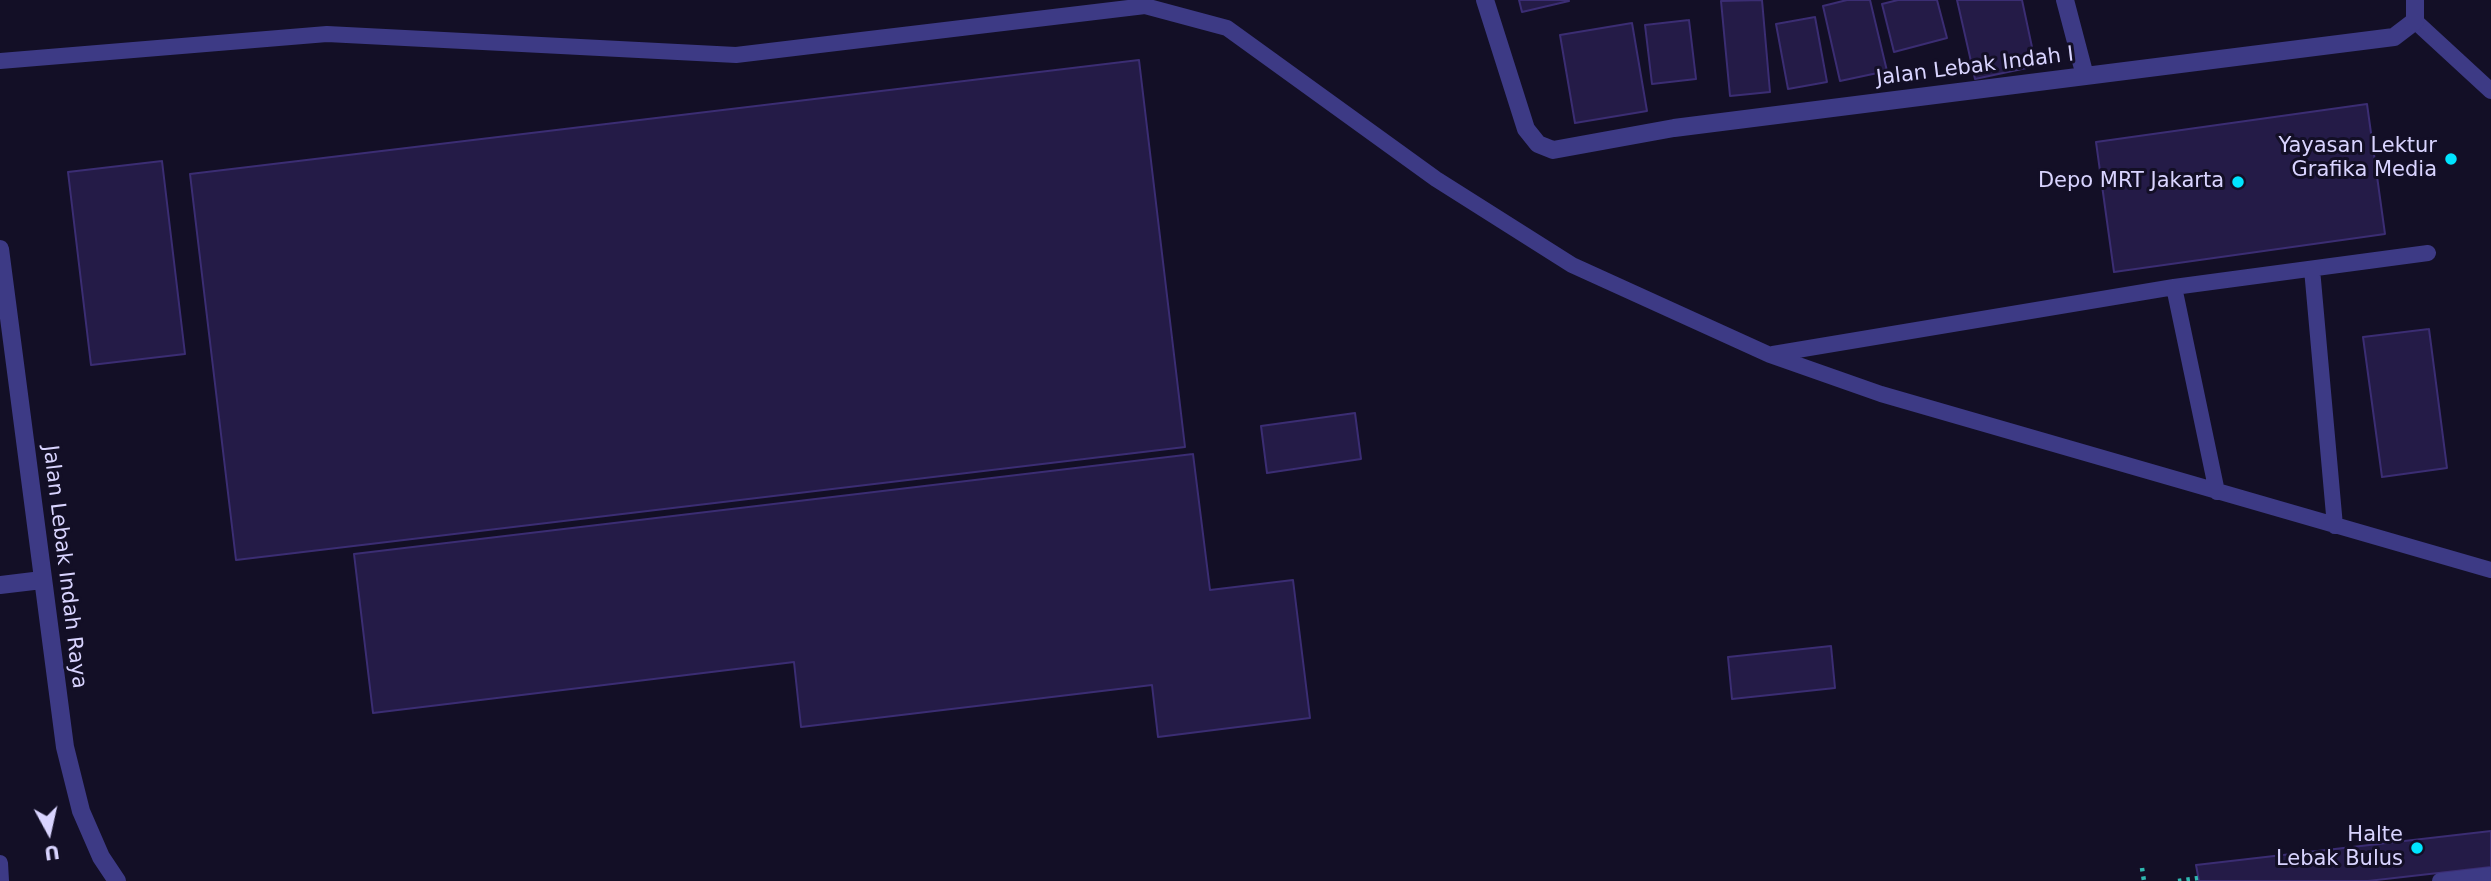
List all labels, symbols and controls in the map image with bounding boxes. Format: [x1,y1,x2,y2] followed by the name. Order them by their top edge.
[1875,42,2075,92] street label: Jalan Lebak Indah I
[2279,134,2437,184] place label: Yayasan Lektur Grafika Media
[2443,151,2459,167] marker: Yayasan Lektur Grafika Media
[2038,169,2224,195] place label: Depo MRT Jakarta
[2230,174,2246,190] marker: Depo MRT Jakarta
[37,444,91,690] street label: Jalan Lebak Indah Raya
[14,797,84,867] north arrow
[2276,823,2403,873] place label: Halte Lebak Bulus
[2409,840,2425,856] marker: Halte Lebak Bulus
[43,841,61,865] text: U

